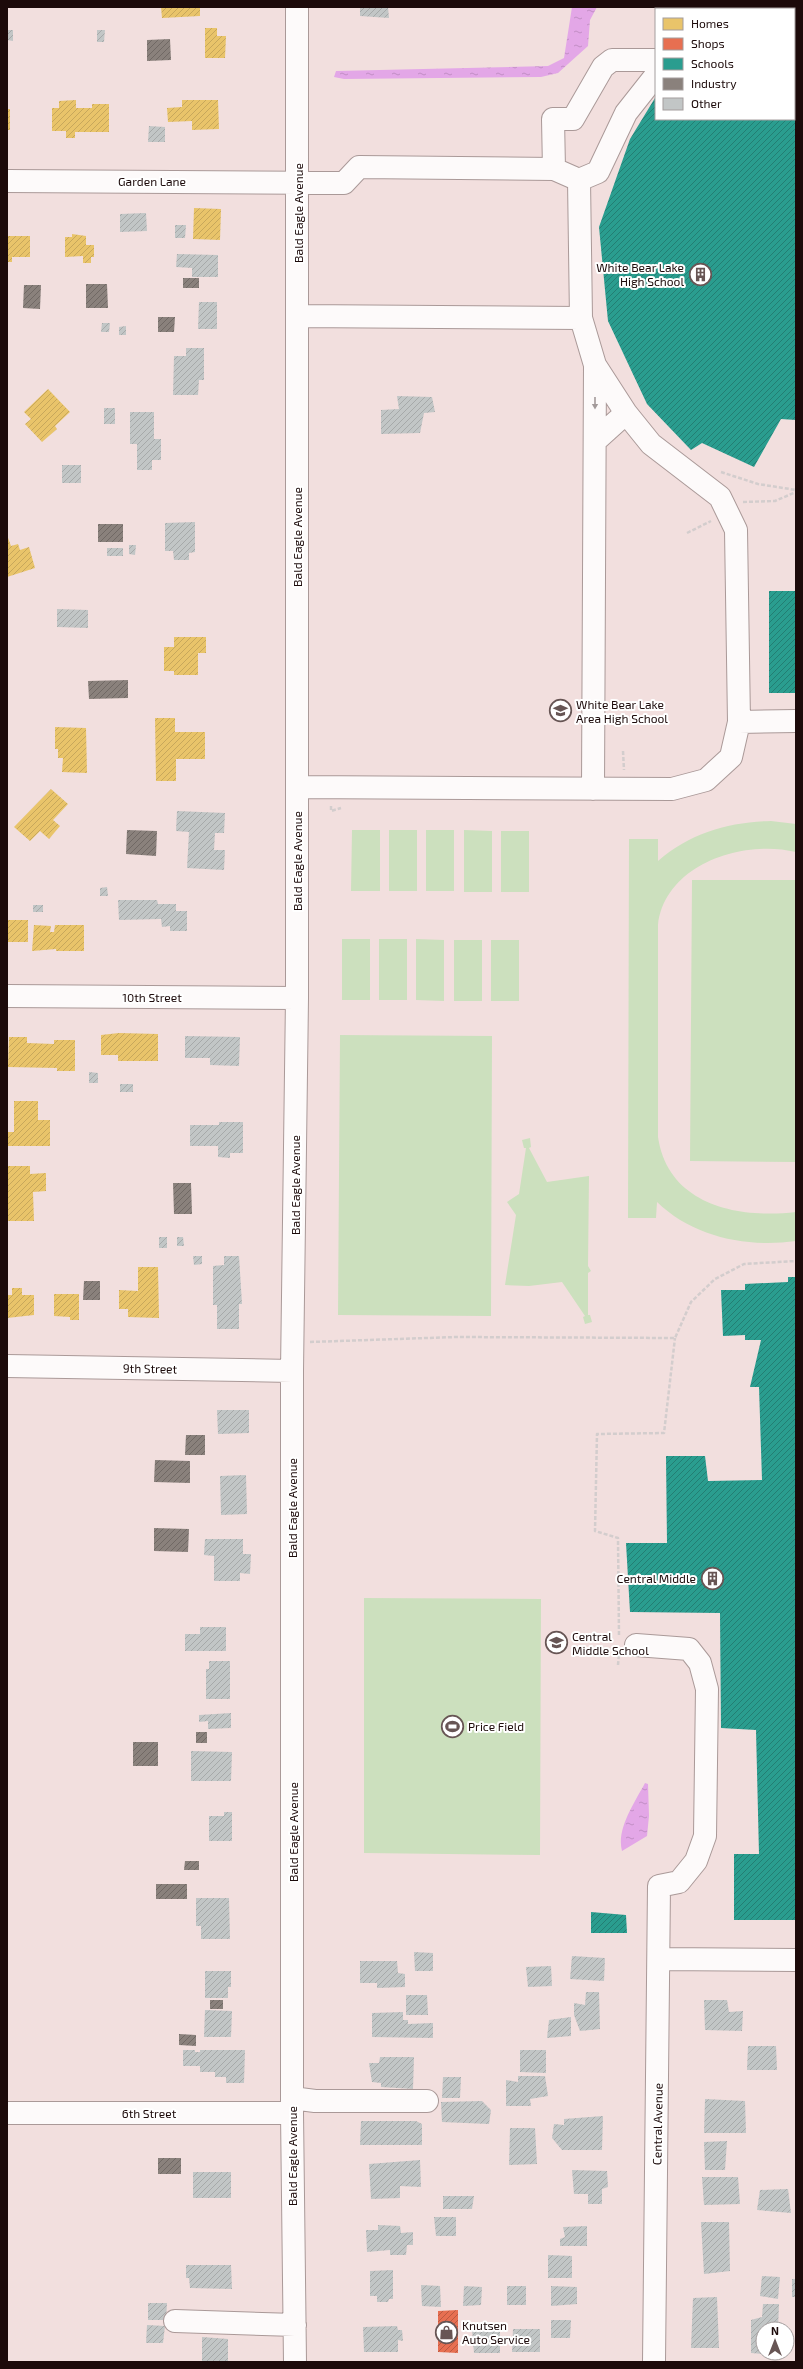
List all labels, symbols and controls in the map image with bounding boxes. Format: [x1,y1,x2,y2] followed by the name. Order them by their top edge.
[655,8,795,120] legend
[691,16,729,30] text: Homes
[691,36,725,50] text: Shops
[691,56,734,70] text: Schools
[691,76,737,90] text: Industry
[691,96,722,110] text: Other
[291,163,305,263] street label: Bald Eagle Avenue
[118,174,186,188] street label: Garden Lane
[596,260,684,288] place label: White Bear Lake High School
[687,261,713,287] building icon: White Bear Lake High School
[592,397,598,410] one-way arrow
[290,487,304,587] street label: Bald Eagle Avenue
[576,697,668,725] place label: White Bear Lake Area High School
[547,698,573,724] school or university icon: White Bear Lake Area High School
[290,811,304,911] street label: Bald Eagle Avenue
[122,990,182,1004] street label: 10th Street
[288,1135,302,1235] street label: Bald Eagle Avenue
[123,1361,178,1375] street label: 9th Street
[285,1458,299,1558] street label: Bald Eagle Avenue
[699,1565,725,1591] building icon: Central Middle
[617,1571,696,1585] place label: Central Middle
[572,1629,649,1657] place label: Central Middle School
[543,1630,569,1656] school or university icon: Central Middle School
[439,1713,465,1739] sports icon: Price Field
[468,1719,524,1733] place label: Price Field
[286,1782,300,1882] street label: Bald Eagle Avenue
[649,2083,665,2165] street label: Central Avenue
[122,2106,177,2120] street label: 6th Street
[285,2106,299,2206] street label: Bald Eagle Avenue
[462,2318,530,2346] place label: Knutsen Auto Service
[433,2319,459,2345] shop icon: Knutsen Auto Service
[755,2321,795,2361] north arrow
[771,2324,779,2337] text: N

